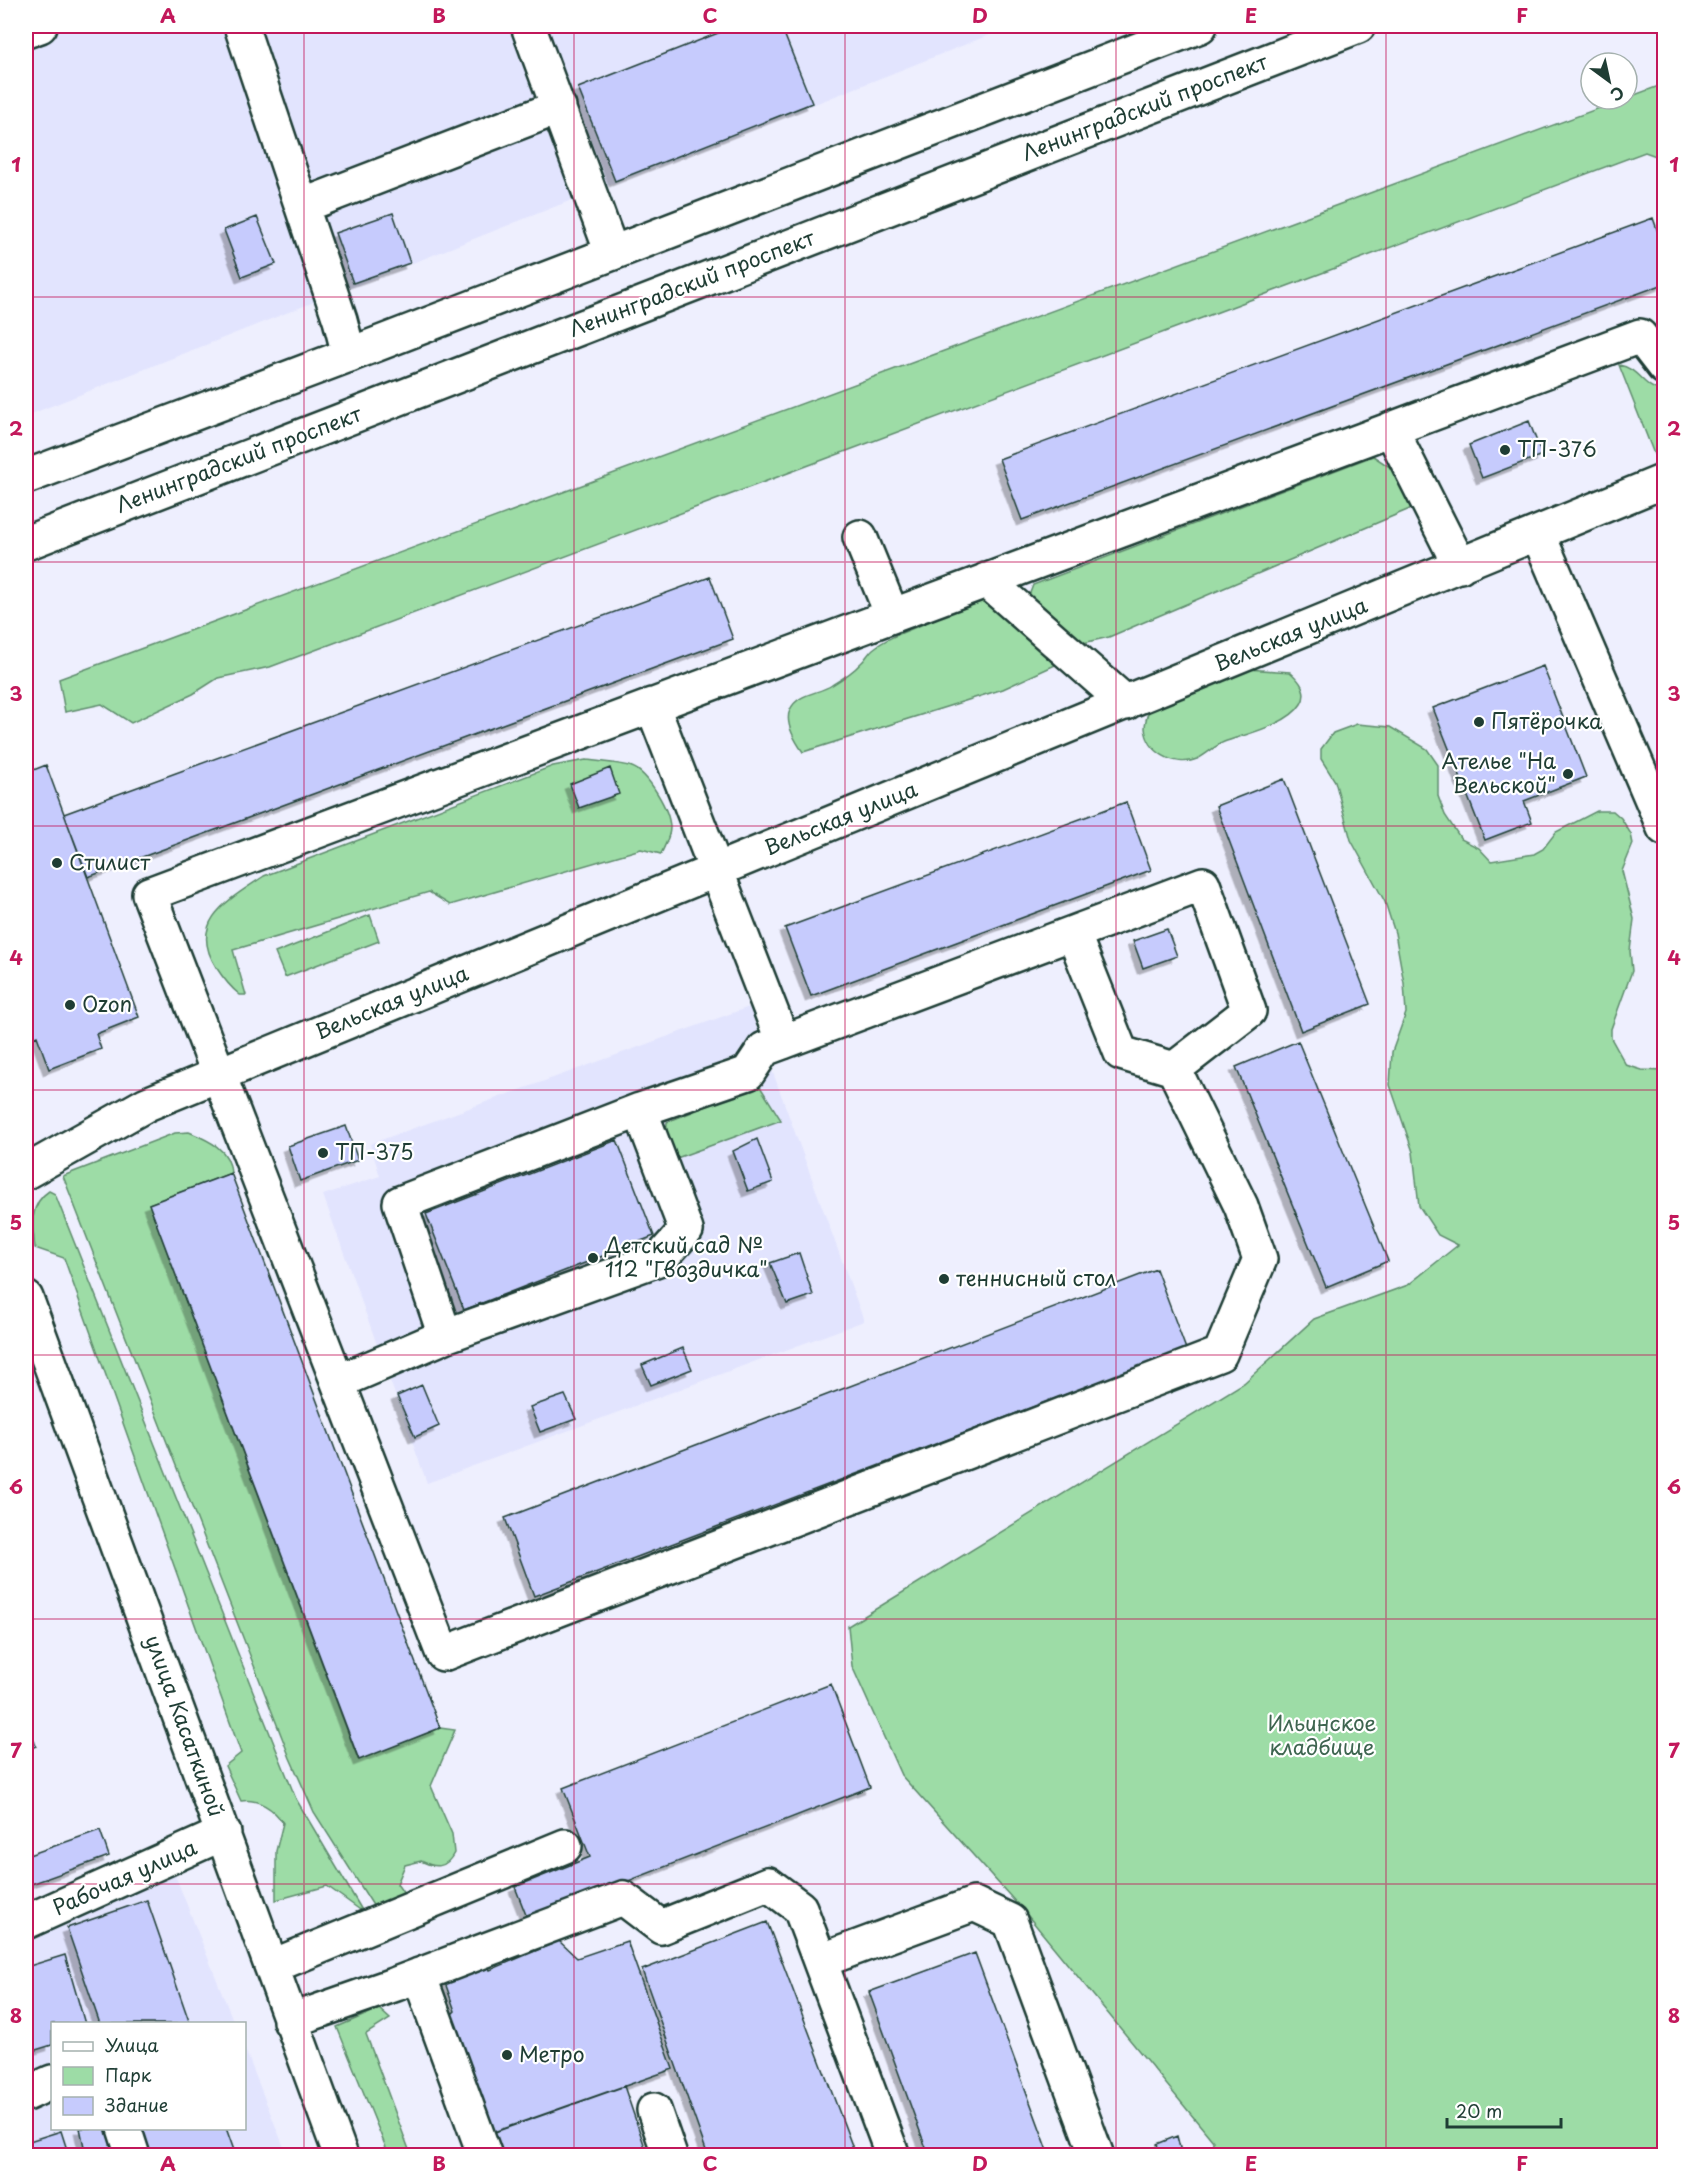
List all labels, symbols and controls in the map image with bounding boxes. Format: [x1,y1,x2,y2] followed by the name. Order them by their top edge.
[160,0,176,30] text: A
[432,0,446,30] text: B
[702,0,718,30] text: C
[972,0,988,30] text: D
[1245,0,1257,30] text: E
[1516,0,1528,30] text: F
[1017,44,1273,168] street label: Ленинградский проспект
[1579,51,1639,111] north arrow
[1606,81,1629,108] text: С
[11,149,21,179] text: 1
[1669,149,1679,179] text: 1
[564,220,820,344] street label: Ленинградский проспект
[111,396,367,520] street label: Ленинградский проспект
[9,413,23,443] text: 2
[1667,413,1681,443] text: 2
[1517,432,1597,464] place label: ТП-376
[1498,443,1512,457] marker: ТП-376
[1209,588,1372,678] street label: Вельская улица
[9,678,23,708] text: 3
[1667,678,1681,708] text: 3
[1491,704,1603,736] place label: Пятёрочка
[1472,715,1486,729] marker: Пятёрочка
[1442,744,1556,800] place label: Ателье "На Вельской"
[1561,767,1575,781] marker: Ателье "На Вельской"
[759,772,922,862] street label: Вельская улица
[69,845,151,877] place label: Стилист
[50,856,64,870] marker: Стилист
[9,942,23,972] text: 4
[1667,942,1681,972] text: 4
[310,956,473,1046] street label: Вельская улица
[82,987,132,1019] place label: Ozon
[63,998,77,1012] marker: Ozon
[335,1135,413,1167] place label: ТП-375
[316,1146,330,1160] marker: ТП-375
[10,1207,22,1237] text: 5
[1668,1207,1680,1237] text: 5
[604,1228,768,1284] place label: Детский сад № 112 "Гвоздичка"
[586,1251,600,1265] marker: Детский сад № 112 "Гвоздичка"
[956,1261,1116,1293] place label: теннисный стол
[937,1272,951,1286] marker: теннисный стол
[9,1471,23,1501] text: 6
[1667,1471,1681,1501] text: 6
[138,1630,234,1821] street label: улица Касаткиной
[1268,1706,1376,1762] park label: Ильинское кладбище
[10,1735,22,1765] text: 7
[1668,1735,1680,1765] text: 7
[47,1830,202,1922] street label: Рабочая улица
[10,2000,22,2030] text: 8
[1668,2000,1680,2030] text: 8
[51,2022,246,2130] legend
[105,2031,159,2058] text: Улица
[519,2037,585,2069] place label: Метро
[500,2048,514,2062] marker: Метро
[105,2061,152,2088] text: Парк
[105,2091,168,2118] text: Здание
[1447,2091,1561,2129] scale bar
[1456,2097,1502,2124] text: 20 m
[160,2148,176,2178] text: A
[432,2148,446,2178] text: B
[702,2148,718,2178] text: C
[972,2148,988,2178] text: D
[1245,2148,1257,2178] text: E
[1516,2148,1528,2178] text: F

